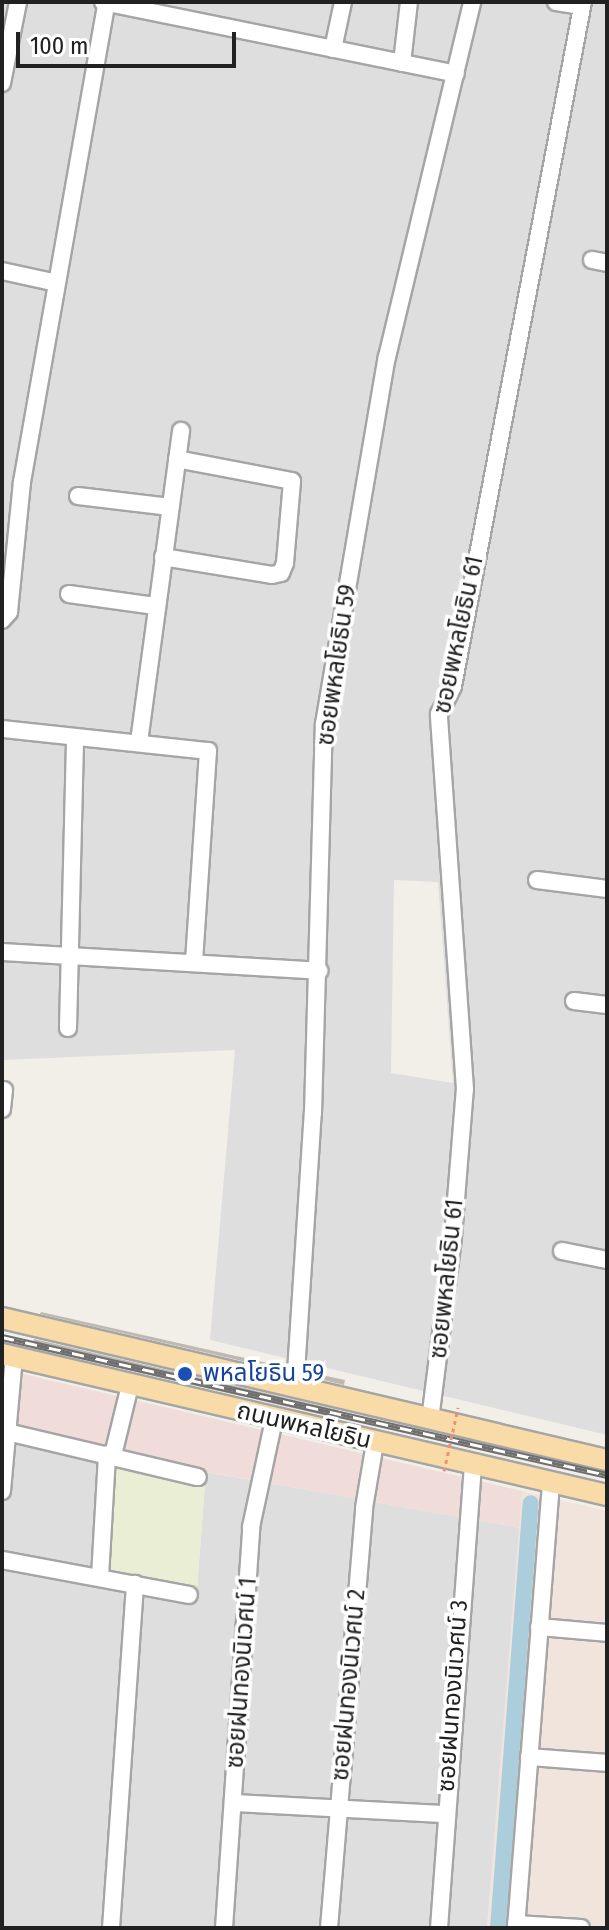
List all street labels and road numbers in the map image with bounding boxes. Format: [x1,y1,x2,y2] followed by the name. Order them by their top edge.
[428,554,490,716] street label: ซอยพหลโยธิน 61
[311,583,363,747] street label: ซอยพหลโยธิน 59
[424,1198,470,1360] street label: ซอยพหลโยธิน 61
[234,1397,374,1455] street label: ถนนพหลโยธิน
[221,1577,263,1769] street label: ซอยฝนทองนิเวศน์ 1
[326,1588,372,1782] street label: ซอยฝนทองนิเวศน์ 2
[432,1599,474,1793] street label: ซอยฝนทองนิเวศน์ 3

